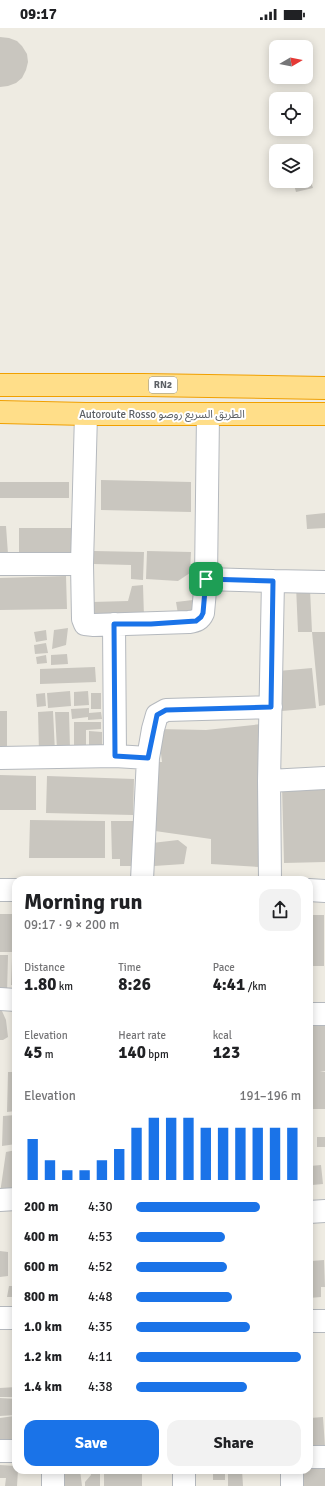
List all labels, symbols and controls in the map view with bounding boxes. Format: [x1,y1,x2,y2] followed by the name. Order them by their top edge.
[20,5,57,23] text: 09:17
[269,40,313,84] north arrow
[269,40,313,188] map controls
[269,92,313,136] button: locate
[269,144,313,188] button: layers
[149,377,177,393] road number: RN2
[79,408,245,422] street label: Autoroute Rosso الطريق السريع روصو
[189,562,223,596] pin
[195,568,217,590] icon: arrive
[24,888,143,915] text: Morning run
[259,889,301,931] button: share
[24,917,119,933] text: 09:17 · 9 × 200 m
[24,961,65,974] text: Distance
[118,961,141,974] text: Time
[213,961,235,974] text: Pace
[24,974,56,995] text: 1.80
[118,974,151,995] text: 8:26
[213,974,245,995] text: 4:41
[56,980,73,993] text: km
[245,980,267,993] text: /km
[24,1029,68,1042] text: Elevation
[118,1029,166,1042] text: Heart rate
[213,1029,232,1042] text: kcal
[24,1042,42,1063] text: 45
[118,1042,146,1063] text: 140
[213,1042,240,1063] text: 123
[42,1048,54,1061] text: m
[146,1048,169,1061] text: bpm
[24,1088,76,1104] text: Elevation
[239,1088,301,1104] text: 191–196 m
[24,1199,58,1215] text: 200 m
[88,1199,113,1215] text: 4:30
[24,1229,58,1245] text: 400 m
[88,1229,113,1245] text: 4:53
[24,1259,58,1275] text: 600 m
[88,1259,113,1275] text: 4:52
[24,1289,58,1305] text: 800 m
[88,1289,113,1305] text: 4:48
[24,1319,62,1335] text: 1.0 km
[88,1319,113,1335] text: 4:35
[24,1349,62,1365] text: 1.2 km
[88,1349,113,1365] text: 4:11
[24,1379,62,1395] text: 1.4 km
[88,1379,113,1395] text: 4:38
[24,1420,159,1466] button: Save
[167,1420,301,1466] button: Share

